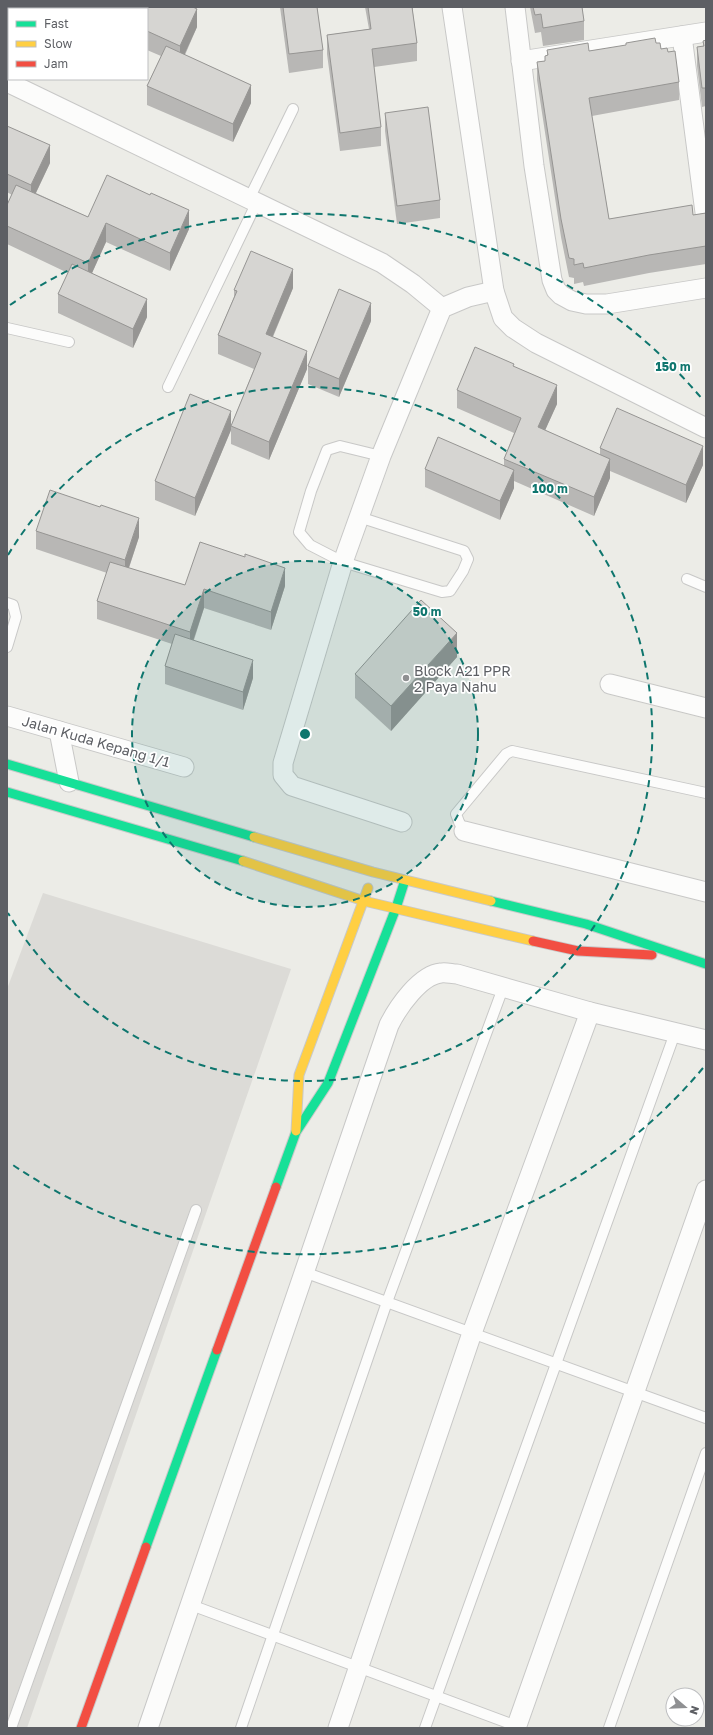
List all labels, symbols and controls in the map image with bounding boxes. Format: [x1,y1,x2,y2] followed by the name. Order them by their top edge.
[8,8,148,80] legend
[44,16,69,31] text: Fast
[44,36,72,51] text: Slow
[44,56,68,71] text: Jam
[656,359,690,374] text: 150 m
[532,481,568,496] text: 100 m
[413,604,441,619] text: 50 m
[414,662,511,695] place label: Block A21 PPR 2 Paya Nahu
[401,673,411,683] marker: Block A21 PPR 2 Paya Nahu
[20,712,172,770] street label: Jalan Kuda Kepang 1/1
[298,727,312,741] centre of rings
[665,1687,705,1727] north arrow
[687,1704,702,1716] text: N

